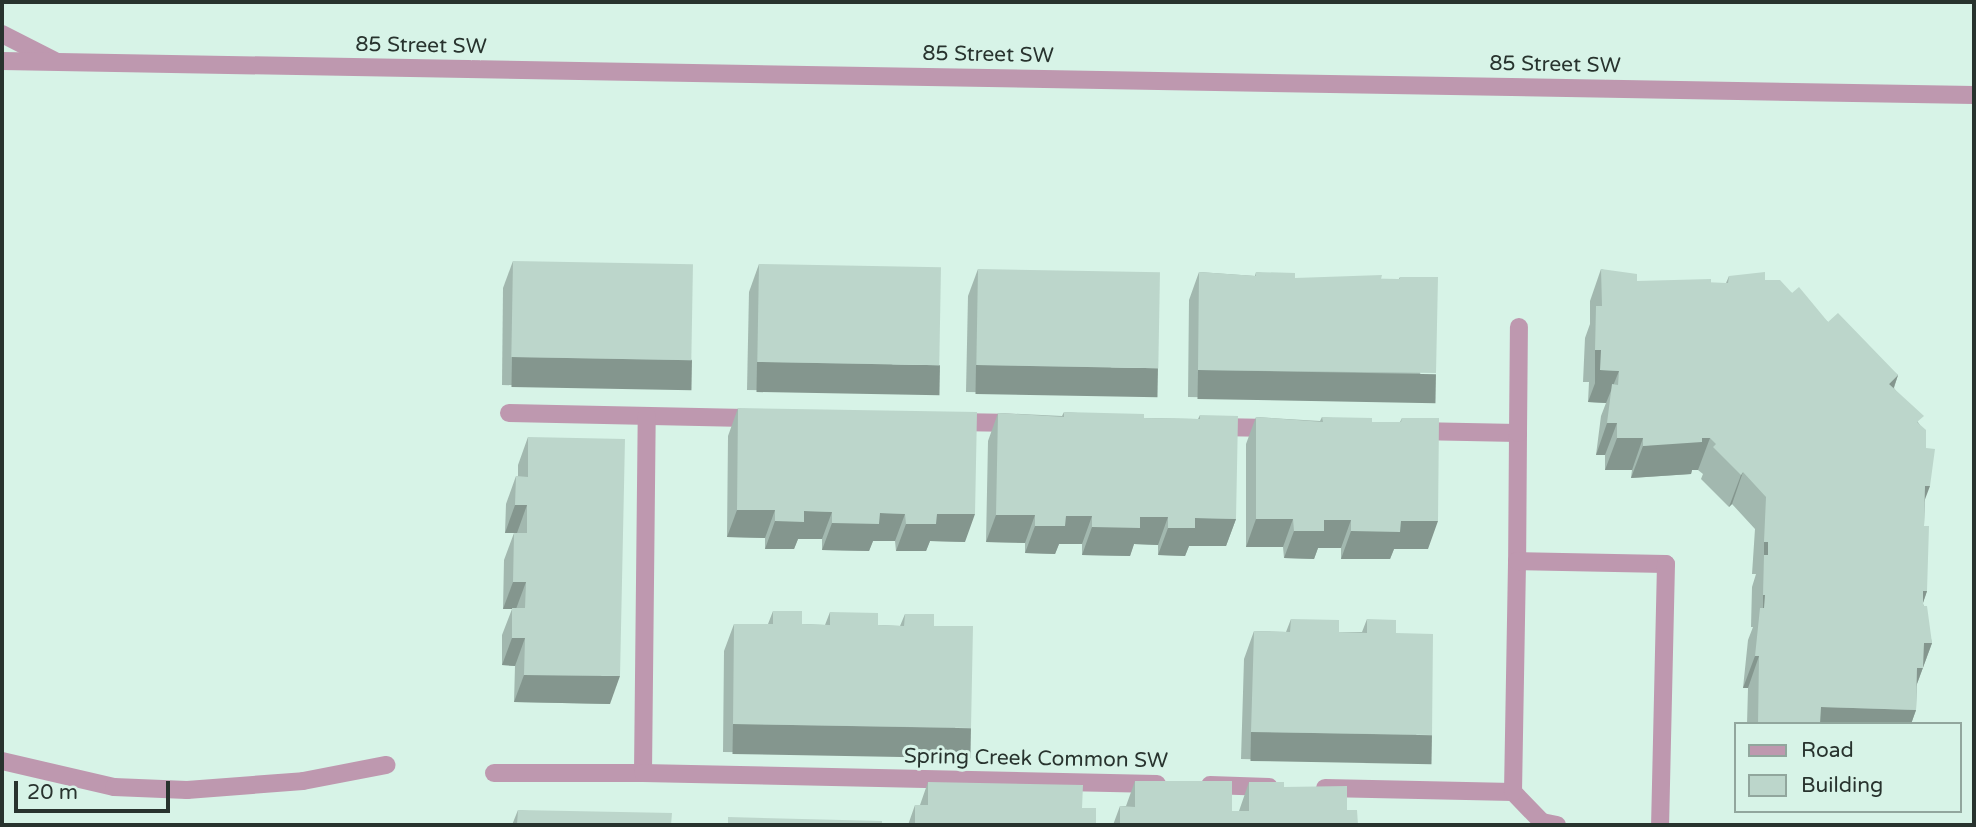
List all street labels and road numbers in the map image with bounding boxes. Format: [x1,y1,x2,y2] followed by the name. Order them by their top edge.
[355,32,487,60] street label: 85 Street SW
[922,41,1054,69] street label: 85 Street SW
[1489,51,1621,79] street label: 85 Street SW
[904,744,1168,774] street label: Spring Creek Common SW

